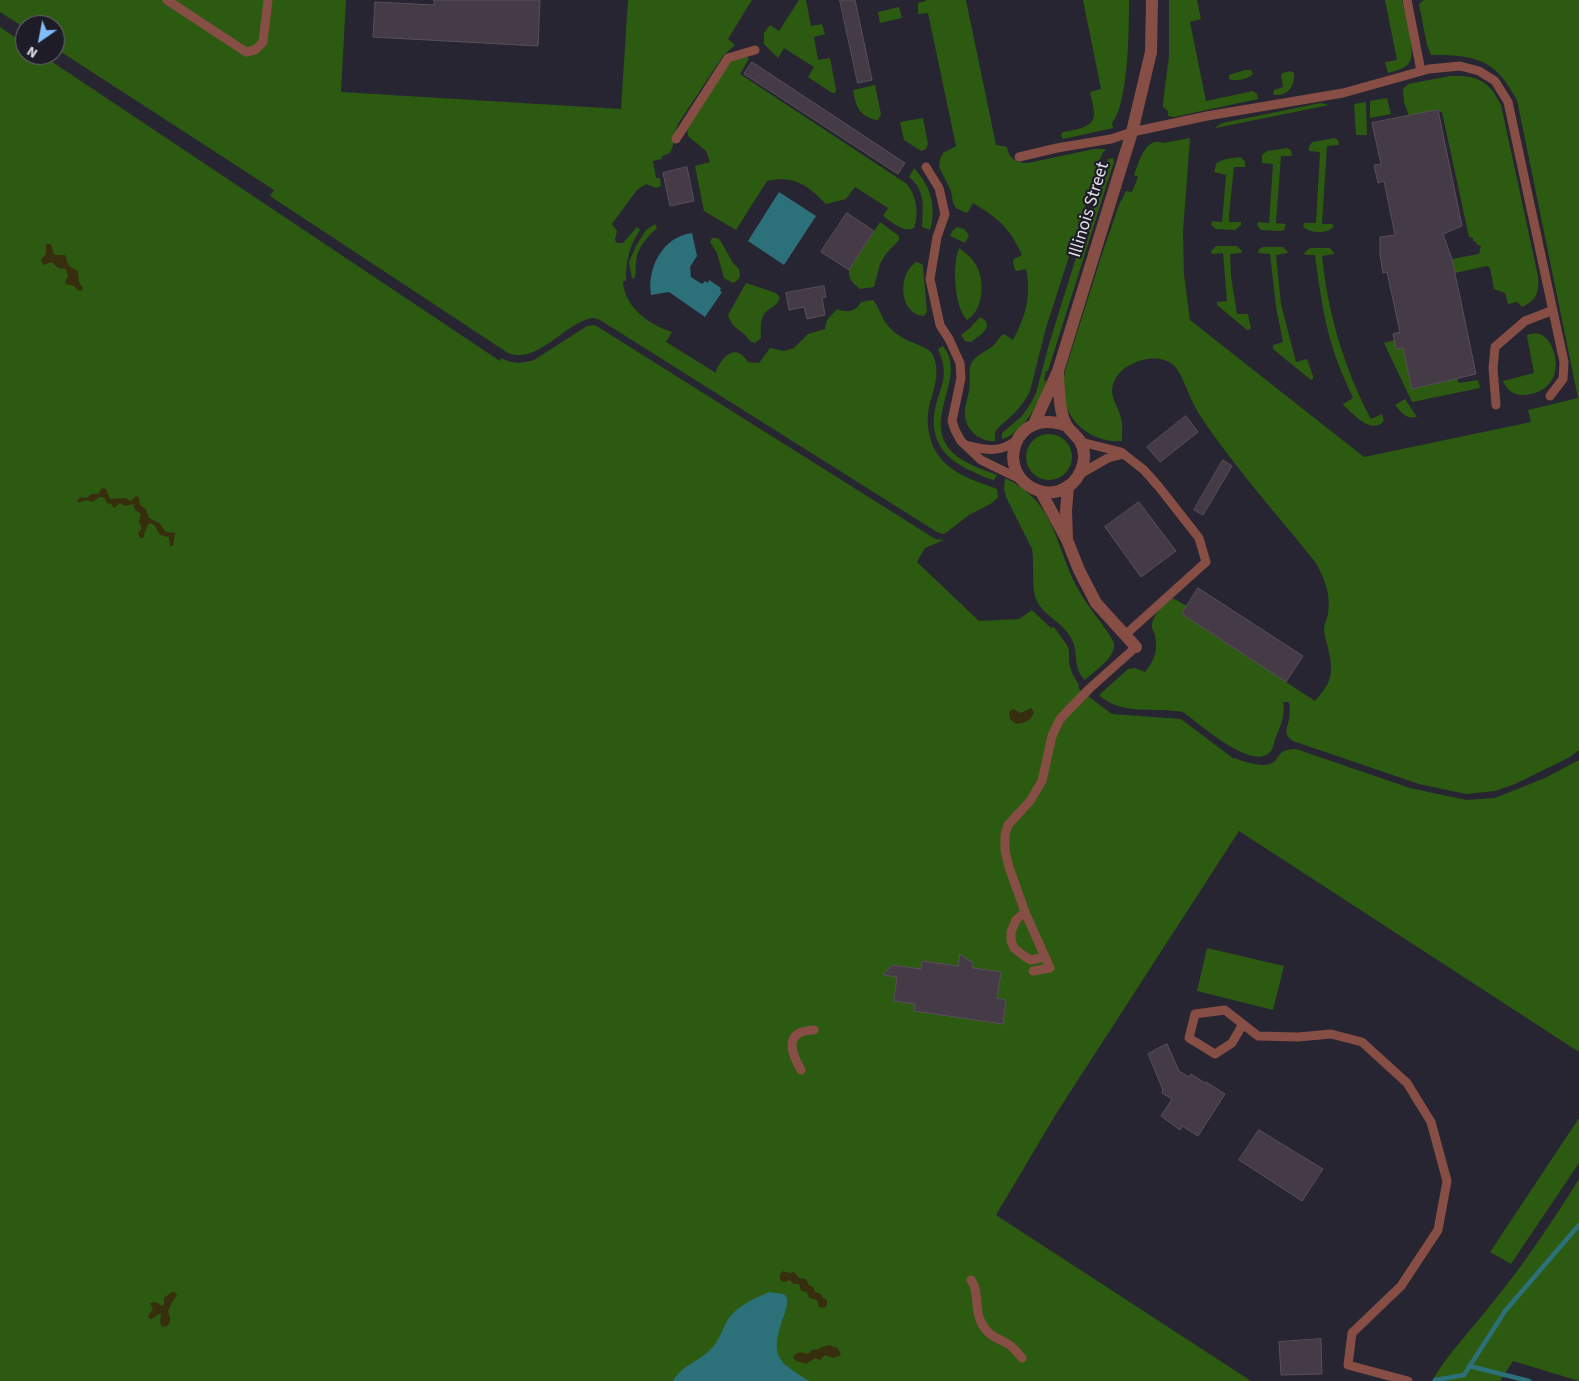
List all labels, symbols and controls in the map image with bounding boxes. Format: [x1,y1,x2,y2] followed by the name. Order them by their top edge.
[15,15,65,65] north arrow
[23,41,42,63] text: N
[1065,160,1115,260] street label: Illinois Street

